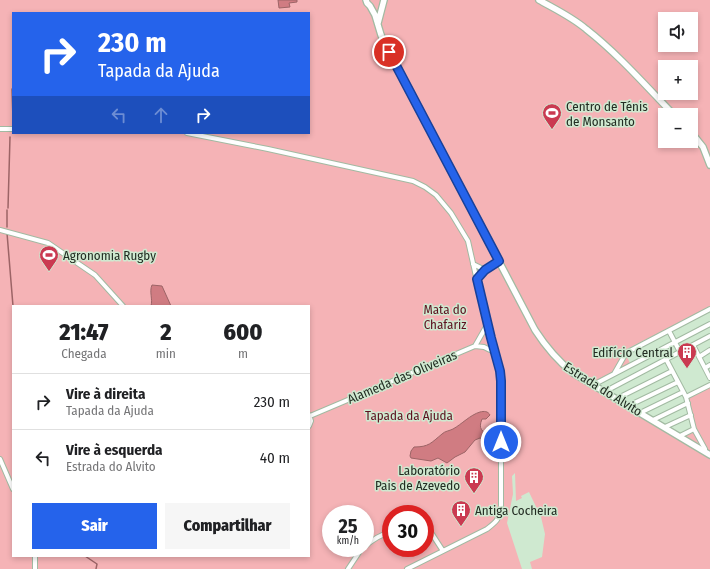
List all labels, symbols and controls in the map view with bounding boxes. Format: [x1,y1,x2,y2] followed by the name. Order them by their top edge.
[658,12,698,148] map controls
[658,12,698,52] button: sound
[98,26,167,59] text: 230 m
[32,28,84,80] icon: right
[372,35,406,69] pin
[378,41,400,63] icon: arrive
[98,60,220,82] text: Tapada da Ajuda
[658,60,698,100] button: +
[566,99,648,129] place label: Centro de Ténis de Monsanto
[541,102,563,130] sports icon: Centro de Ténis de Monsanto
[108,104,130,126] icon: left
[150,104,172,126] icon: ahead
[192,104,214,126] icon: right
[658,108,698,148] button: −
[38,244,60,272] sports icon: Agronomia Rugby
[63,248,156,263] place label: Agronomia Rugby
[423,302,467,332] park label: Mata do Chafariz
[59,318,109,346] text: 21:47
[160,318,172,346] text: 2
[223,318,263,346] text: 600
[676,341,698,369] building icon: Edifício Central
[592,345,674,360] place label: Edifício Central
[61,346,107,361] text: Chegada
[156,346,176,361] text: min
[238,346,248,361] text: m
[345,347,459,407] street label: Alameda das Oliveiras
[561,359,645,419] street label: Estrada do Alvito
[66,385,145,403] text: Vire à direita
[32,391,54,413] icon: right
[254,393,290,411] text: 230 m
[66,403,154,418] text: Tapada da Ajuda
[365,408,453,423] park label: Tapada da Ajuda
[480,421,522,463] position arrow
[66,441,163,459] text: Vire à esquerda
[32,447,54,469] icon: left
[260,449,290,467] text: 40 m
[66,459,156,474] text: Estrada do Alvito
[375,463,460,493] place label: Laboratório Pais de Azevedo
[463,466,485,494] building icon: Laboratório Pais de Azevedo
[450,499,472,527] building icon: Antiga Cocheira
[32,503,157,549] button: Sair
[165,503,290,549] button: Compartilhar
[475,503,557,518] place label: Antiga Cocheira
[382,505,434,557] speed limit sign: 30
[338,514,358,538] text: 25
[337,535,359,547] text: km/h

